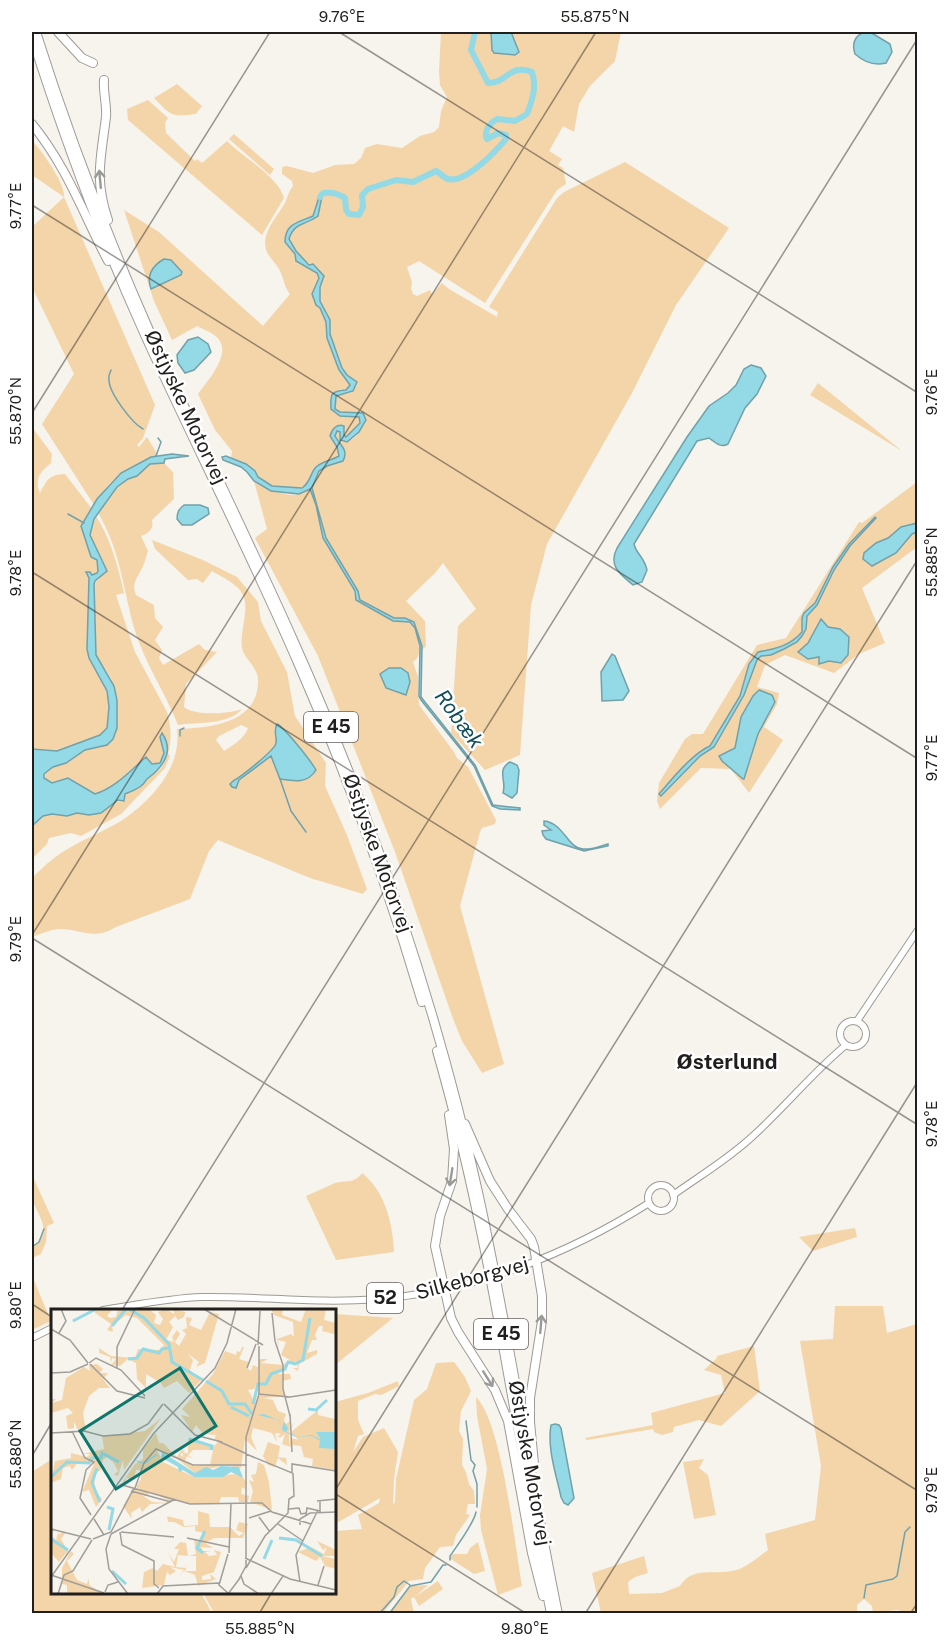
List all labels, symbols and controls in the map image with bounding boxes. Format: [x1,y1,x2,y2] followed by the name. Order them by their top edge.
[319,8,365,25] text: 9.76°E
[561,8,629,25] text: 55.875°N
[94,170,105,189] one-way arrow
[7,183,24,229] text: 9.77°E
[140,326,232,488] street label: Østjyske Motorvej
[923,369,940,415] text: 9.76°E
[7,377,24,445] text: 55.870°N
[923,527,940,597] text: 55.885°N
[7,550,24,596] text: 9.78°E
[430,684,489,753] water label: Robæk
[304,712,358,742] road number: E 45
[923,735,940,781] text: 9.77°E
[338,770,418,936] street label: Østjyske Motorvej
[7,916,24,962] text: 9.79°E
[677,1049,778,1074] district label: Østerlund
[923,1101,940,1147] text: 9.78°E
[446,1167,457,1187] one-way arrow
[413,1251,531,1305] street label: Silkeborgvej
[7,1281,24,1329] text: 9.80°E
[367,1283,403,1313] road number: 52
[51,1309,336,1594] inset map
[536,1314,547,1334] one-way arrow
[474,1319,528,1349] road number: E 45
[483,1370,495,1387] one-way arrow
[504,1379,556,1547] street label: Østjyske Motorvej
[7,1419,24,1489] text: 55.880°N
[923,1467,940,1513] text: 9.79°E
[225,1620,295,1637] text: 55.885°N
[501,1620,549,1637] text: 9.80°E

